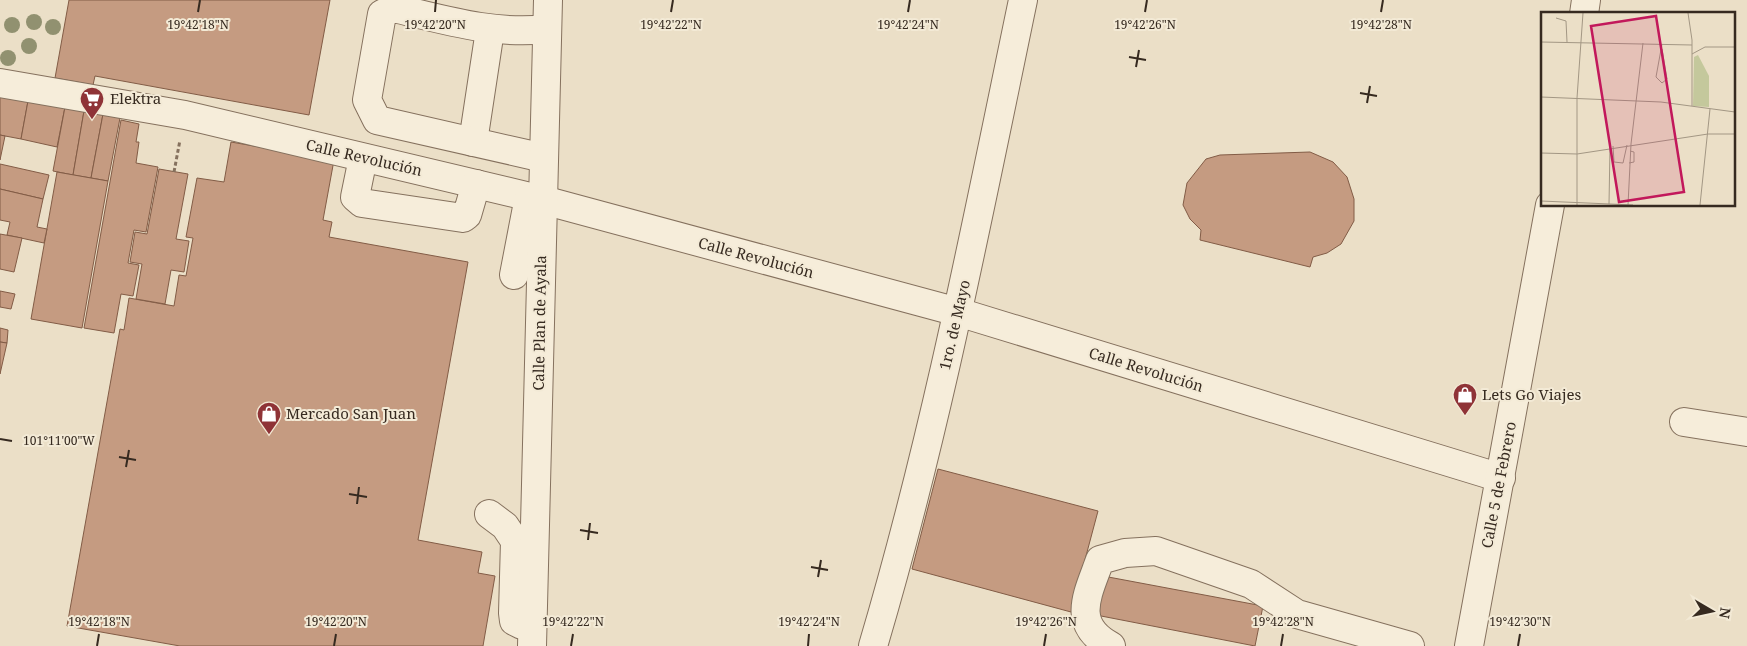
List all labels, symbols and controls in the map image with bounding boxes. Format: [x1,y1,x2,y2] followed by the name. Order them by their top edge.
[1541,12,1734,206] inset map
[167,16,229,33] text: 19°42'18"N
[404,16,466,33] text: 19°42'20"N
[640,16,702,33] text: 19°42'22"N
[877,16,939,33] text: 19°42'24"N
[1114,16,1176,33] text: 19°42'26"N
[1350,16,1412,33] text: 19°42'28"N
[79,86,105,120] supermarket icon: Elektra
[110,88,161,108] place label: Elektra
[304,134,425,180] street label: Calle Revolución
[696,232,817,282] street label: Calle Revolución
[528,255,550,391] street label: Calle Plan de Ayala
[934,278,974,372] street label: 1ro. de Mayo
[1087,342,1206,396] street label: Calle Revolución
[1452,382,1478,416] shop icon: Lets Go Viajes
[1482,384,1581,404] place label: Lets Go Viajes
[256,401,282,435] shop icon: Mercado San Juan
[286,403,416,423] place label: Mercado San Juan
[1476,420,1520,550] street label: Calle 5 de Febrero
[23,432,95,449] text: 101°11'00"W
[1687,586,1737,636] north arrow
[1715,606,1736,620] text: N
[68,613,130,630] text: 19°42'18"N
[305,613,367,630] text: 19°42'20"N
[542,613,604,630] text: 19°42'22"N
[778,613,840,630] text: 19°42'24"N
[1015,613,1077,630] text: 19°42'26"N
[1252,613,1314,630] text: 19°42'28"N
[1489,613,1551,630] text: 19°42'30"N

